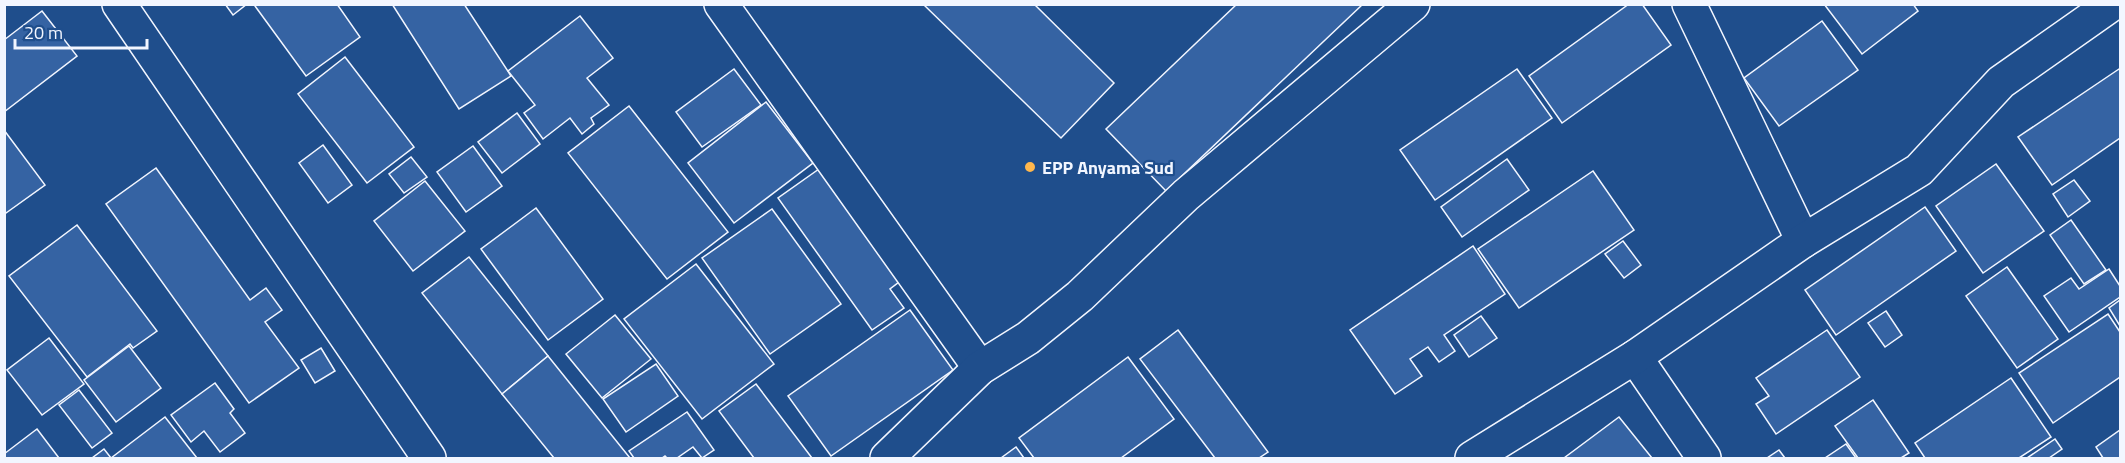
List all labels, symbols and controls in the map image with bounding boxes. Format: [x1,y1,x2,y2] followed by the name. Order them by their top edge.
[15,12,147,50] scale bar
[24,19,63,46] text: 20 m
[1042,154,1174,181] place label: EPP Anyama Sud
[1023,160,1037,174] marker: EPP Anyama Sud

